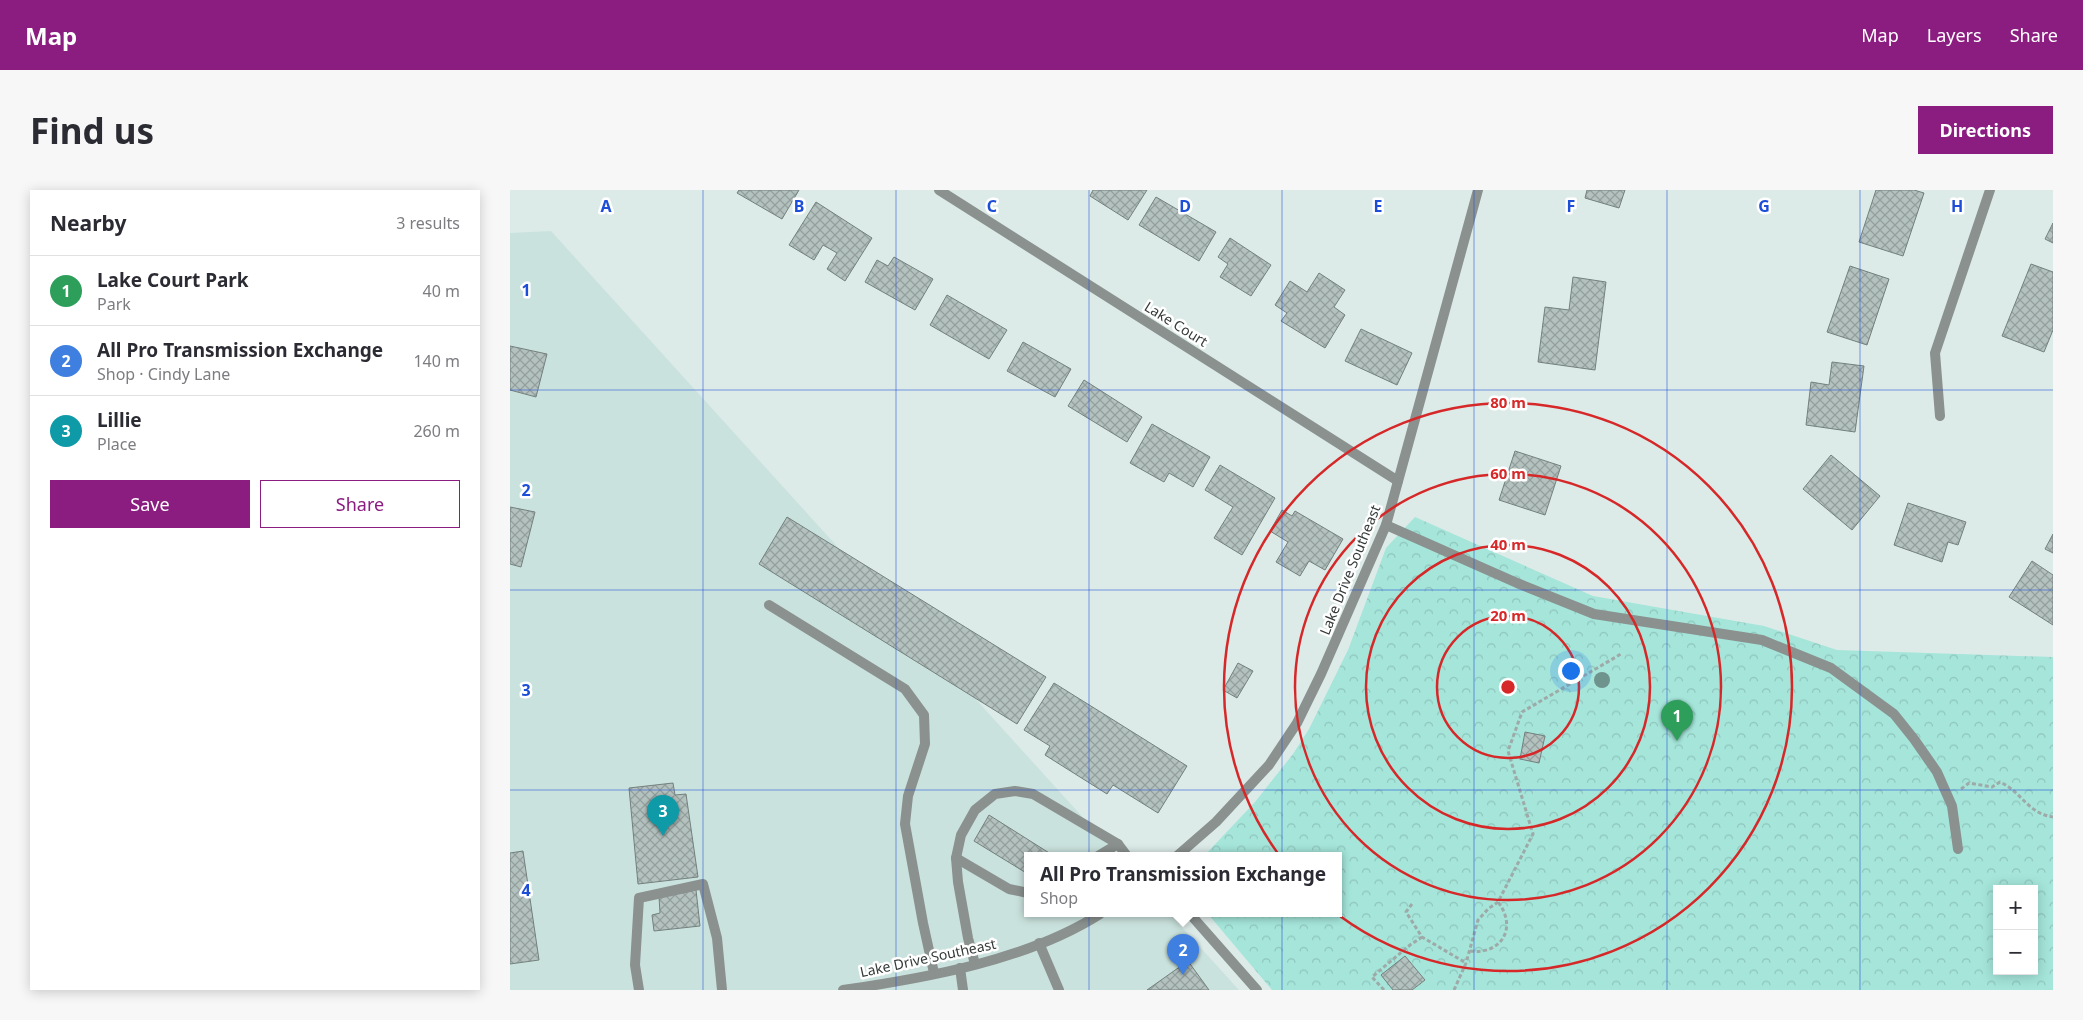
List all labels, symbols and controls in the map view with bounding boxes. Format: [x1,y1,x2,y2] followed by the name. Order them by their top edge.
[25,19,77,52] text: Map
[1861,23,1899,47] text: Map
[1927,23,1982,47] text: Layers
[2010,23,2058,47] text: Share
[1918,106,2053,154] button: Directions
[30,107,154,154] text: Find us
[600,195,612,217] text: A
[794,195,804,217] text: B
[987,195,997,217] text: C
[1179,195,1191,217] text: D
[1374,195,1383,217] text: E
[1567,195,1575,217] text: F
[1758,195,1770,217] text: G
[1951,195,1963,217] text: H
[50,209,126,237] text: Nearby
[396,212,460,234] text: 3 results
[97,267,249,293] text: Lake Court Park
[521,279,531,301] text: 1
[61,280,71,302] text: 1
[423,280,460,302] text: 40 m
[97,293,131,315] text: Park
[1141,297,1211,350] street label: Lake Court
[97,337,383,363] text: All Pro Transmission Exchange
[61,350,71,372] text: 2
[413,350,460,372] text: 140 m
[97,363,230,385] text: Shop · Cindy Lane
[1490,392,1526,412] text: 80 m
[97,407,142,433] text: Lillie
[61,420,71,442] text: 3
[413,420,460,442] text: 260 m
[97,433,137,455] text: Place
[1490,463,1526,483] text: 60 m
[521,479,531,501] text: 2
[50,480,250,528] button: Save
[260,480,460,528] button: Share
[1315,502,1384,638] street label: Lake Drive Southeast
[1490,534,1526,554] text: 40 m
[1490,605,1526,625] text: 20 m
[1558,658,1584,684] your location
[1499,678,1517,696] centre of rings
[521,679,531,701] text: 3
[1661,700,1693,741] pin: 1
[647,795,679,836] pin: 3
[1024,852,1342,917] popup
[1040,861,1326,887] text: All Pro Transmission Exchange
[521,879,531,901] text: 4
[1993,885,2038,975] map controls
[1993,885,2038,930] button: +
[1040,887,1078,909] text: Shop
[1993,930,2038,975] button: −
[858,934,998,981] street label: Lake Drive Southeast
[1167,934,1199,975] pin: 2

